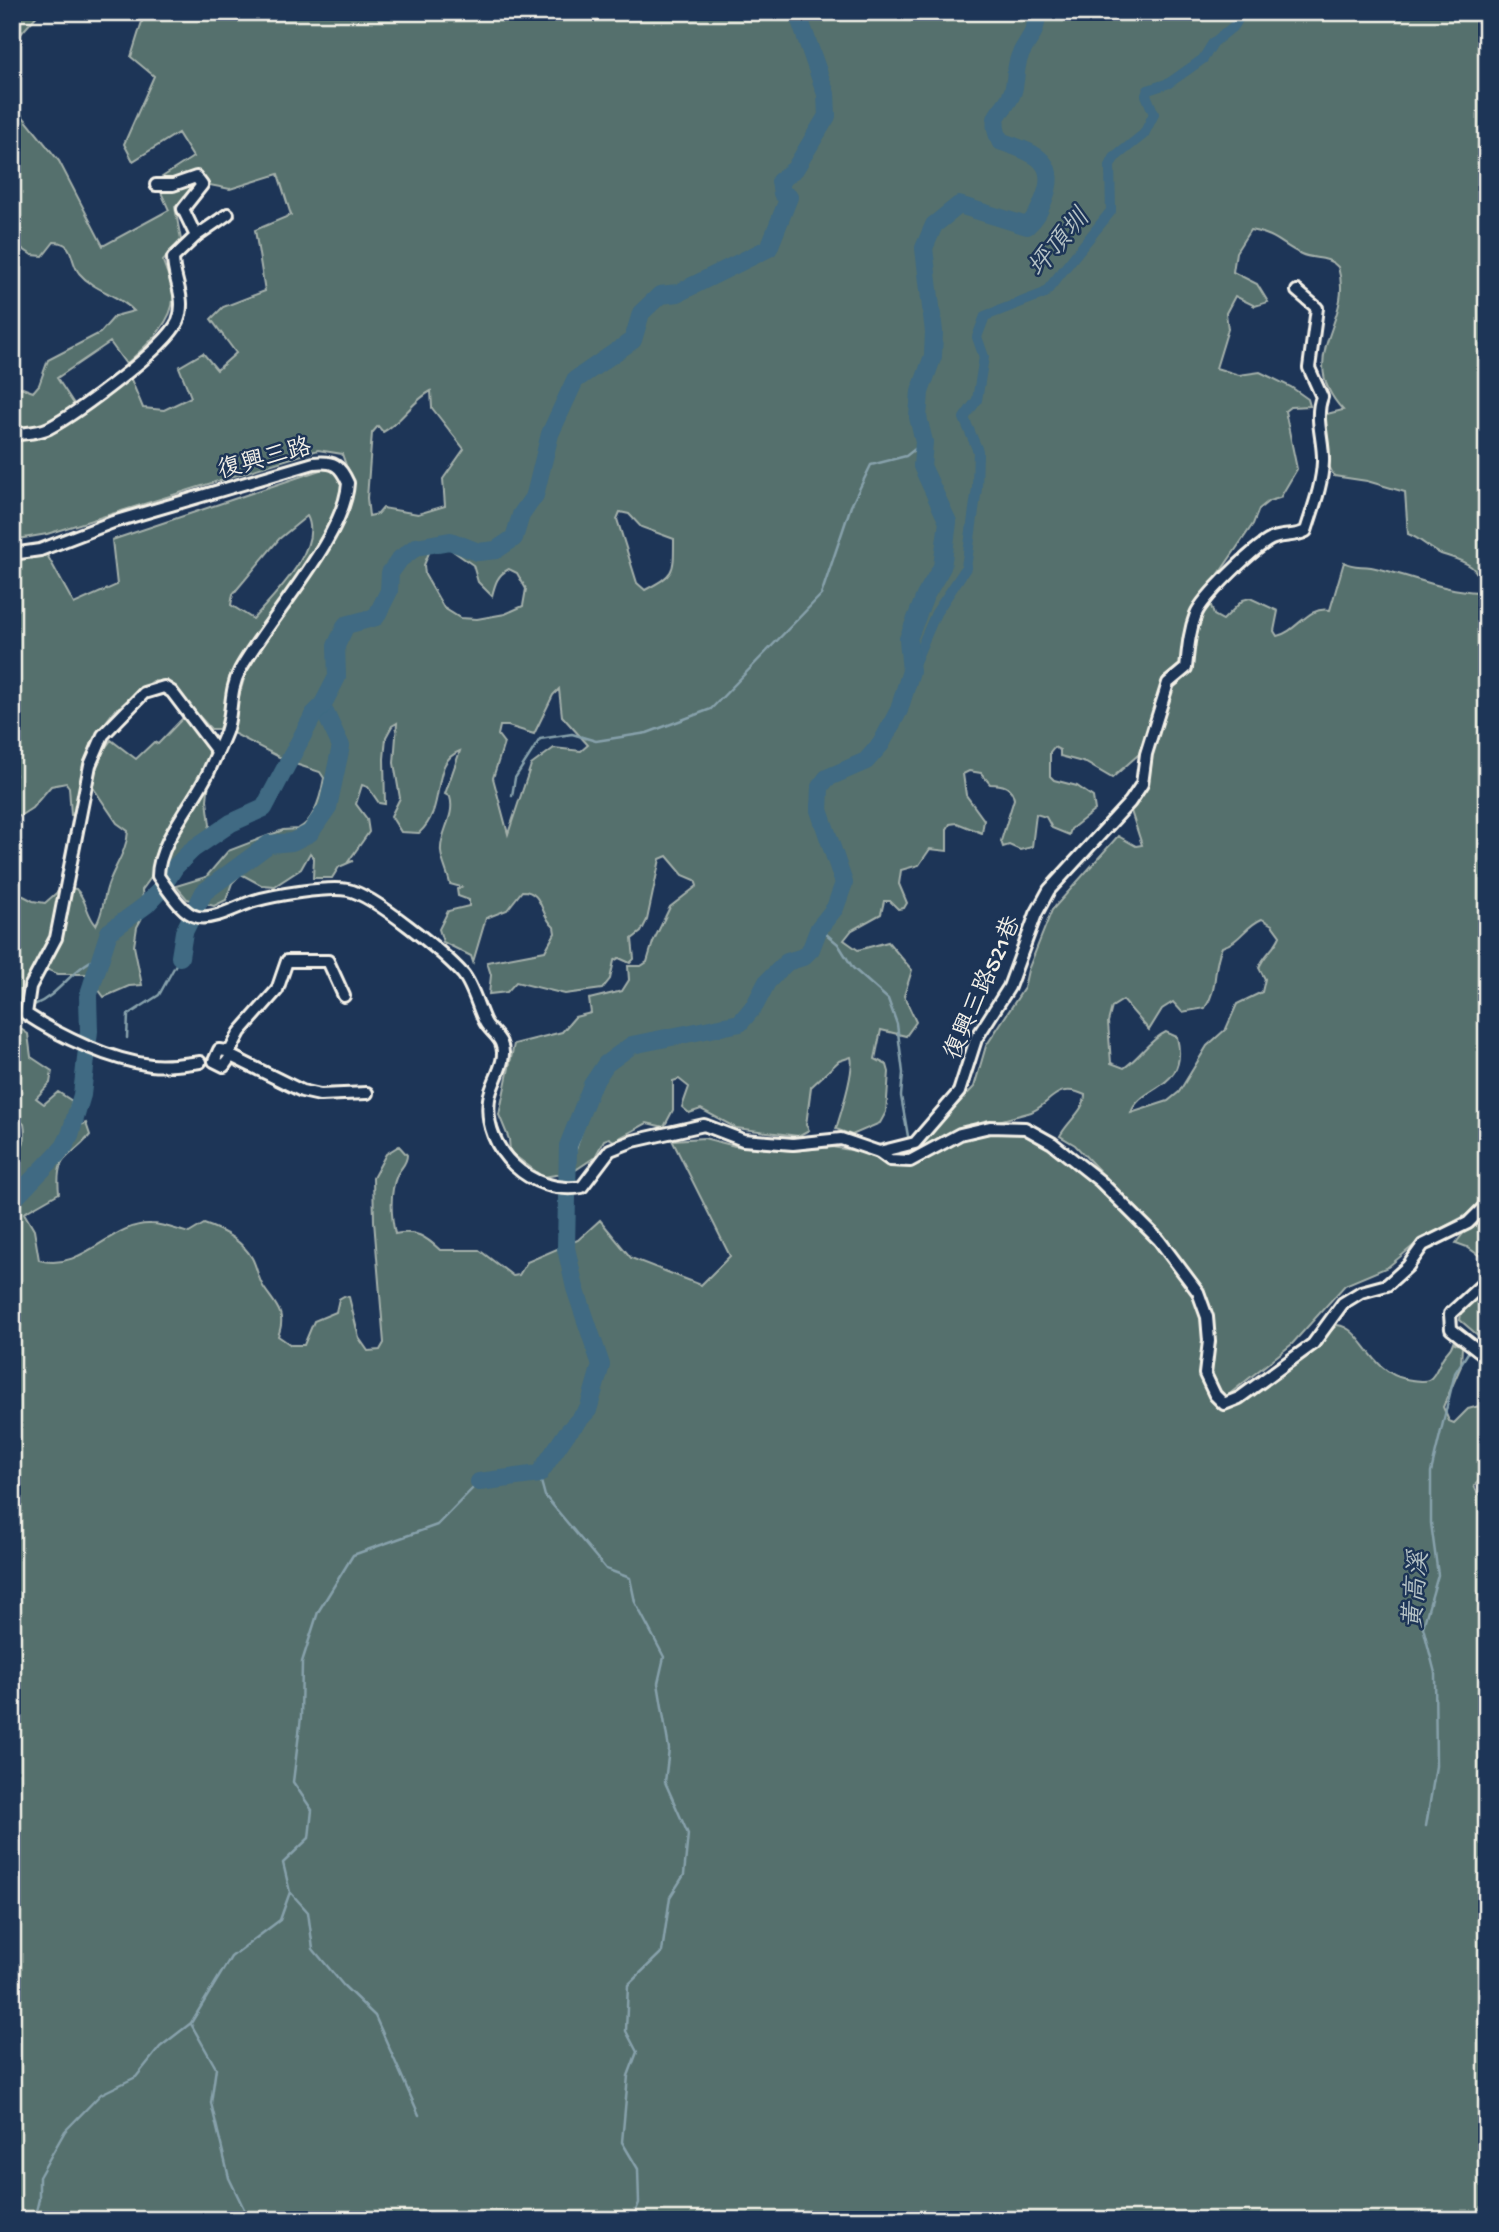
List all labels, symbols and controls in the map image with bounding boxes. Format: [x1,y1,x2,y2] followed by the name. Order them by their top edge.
[1023,202,1099,285] water label: 坪頂圳
[214,432,315,487] street label: 復興三路
[938,911,1029,1065] street label: 復興三路521巷
[1398,1548,1437,1631] water label: 黃高溪

